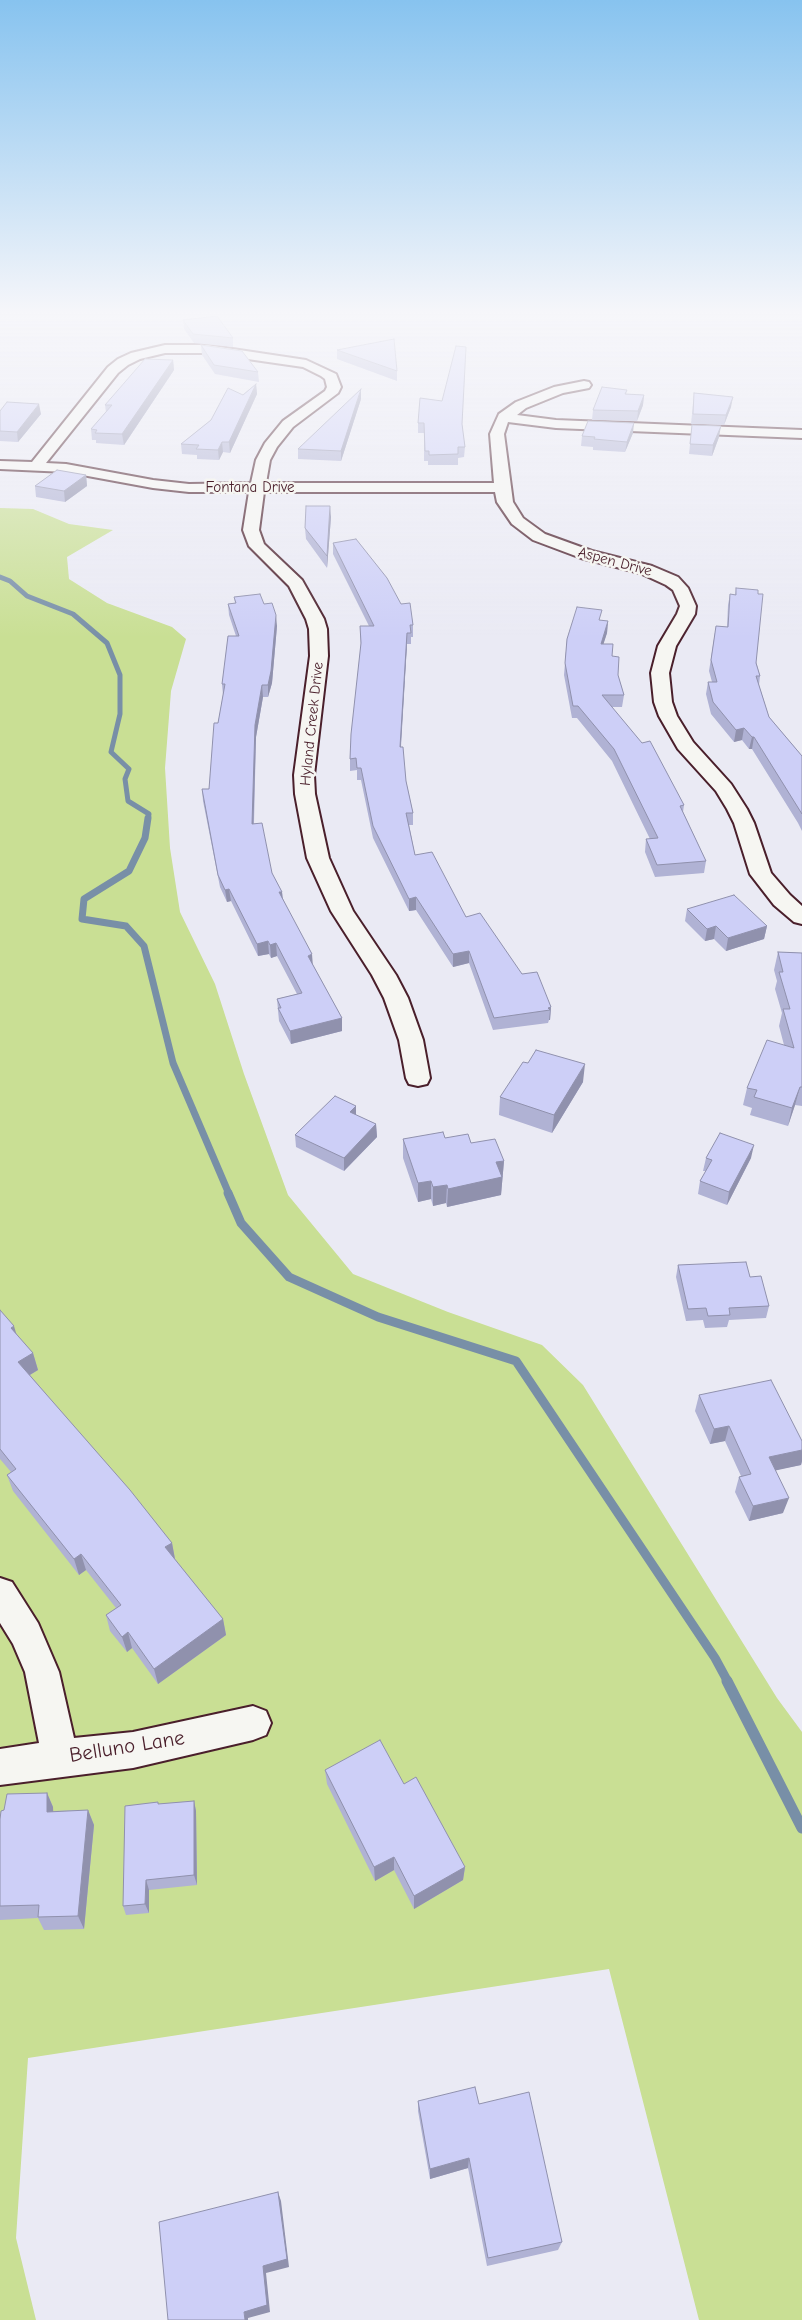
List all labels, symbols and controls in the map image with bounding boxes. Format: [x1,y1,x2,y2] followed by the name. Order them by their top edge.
[206,479,294,497] street label: Fontana Drive
[576,543,654,581] street label: Aspen Drive
[297,661,327,787] street label: Hyland Creek Drive
[68,1725,186,1769] street label: Belluno Lane

